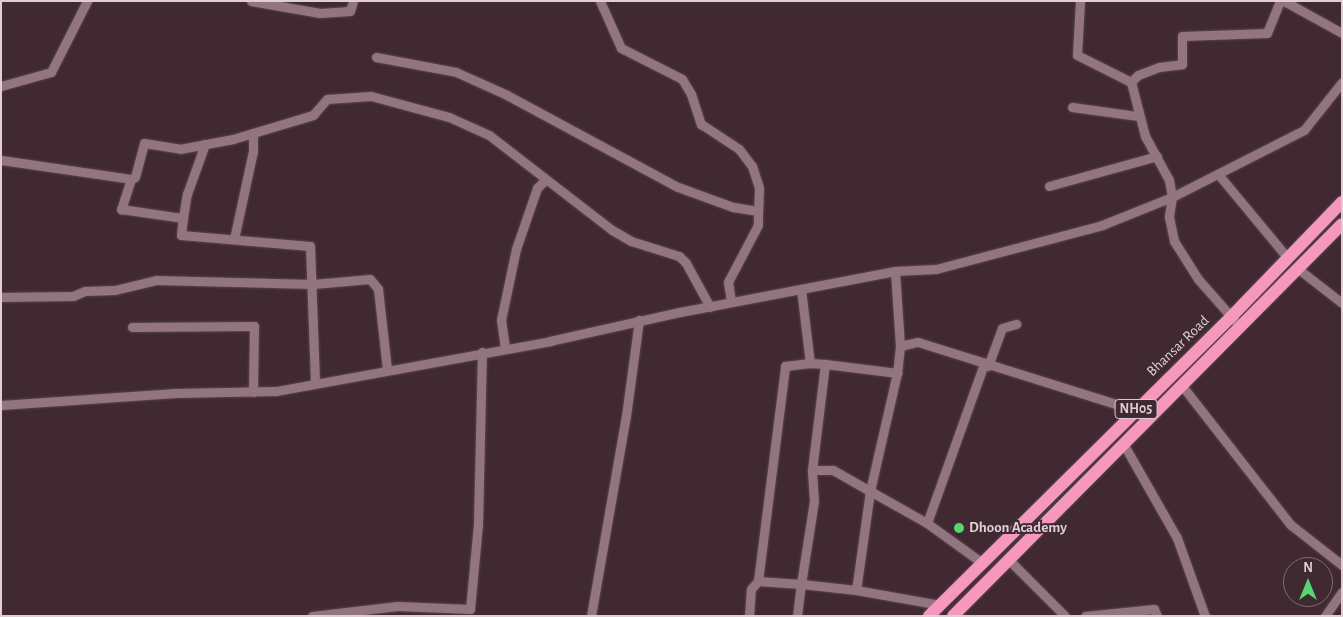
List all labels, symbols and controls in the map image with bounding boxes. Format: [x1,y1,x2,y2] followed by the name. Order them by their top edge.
[1143,312,1213,380] street label: Bhansar Road
[1114,398,1158,420] road number: NH05
[969,519,1067,537] place label: Dhoon Academy
[953,522,965,534] marker: Dhoon Academy
[1283,557,1333,607] north arrow
[1303,561,1313,575] text: N

